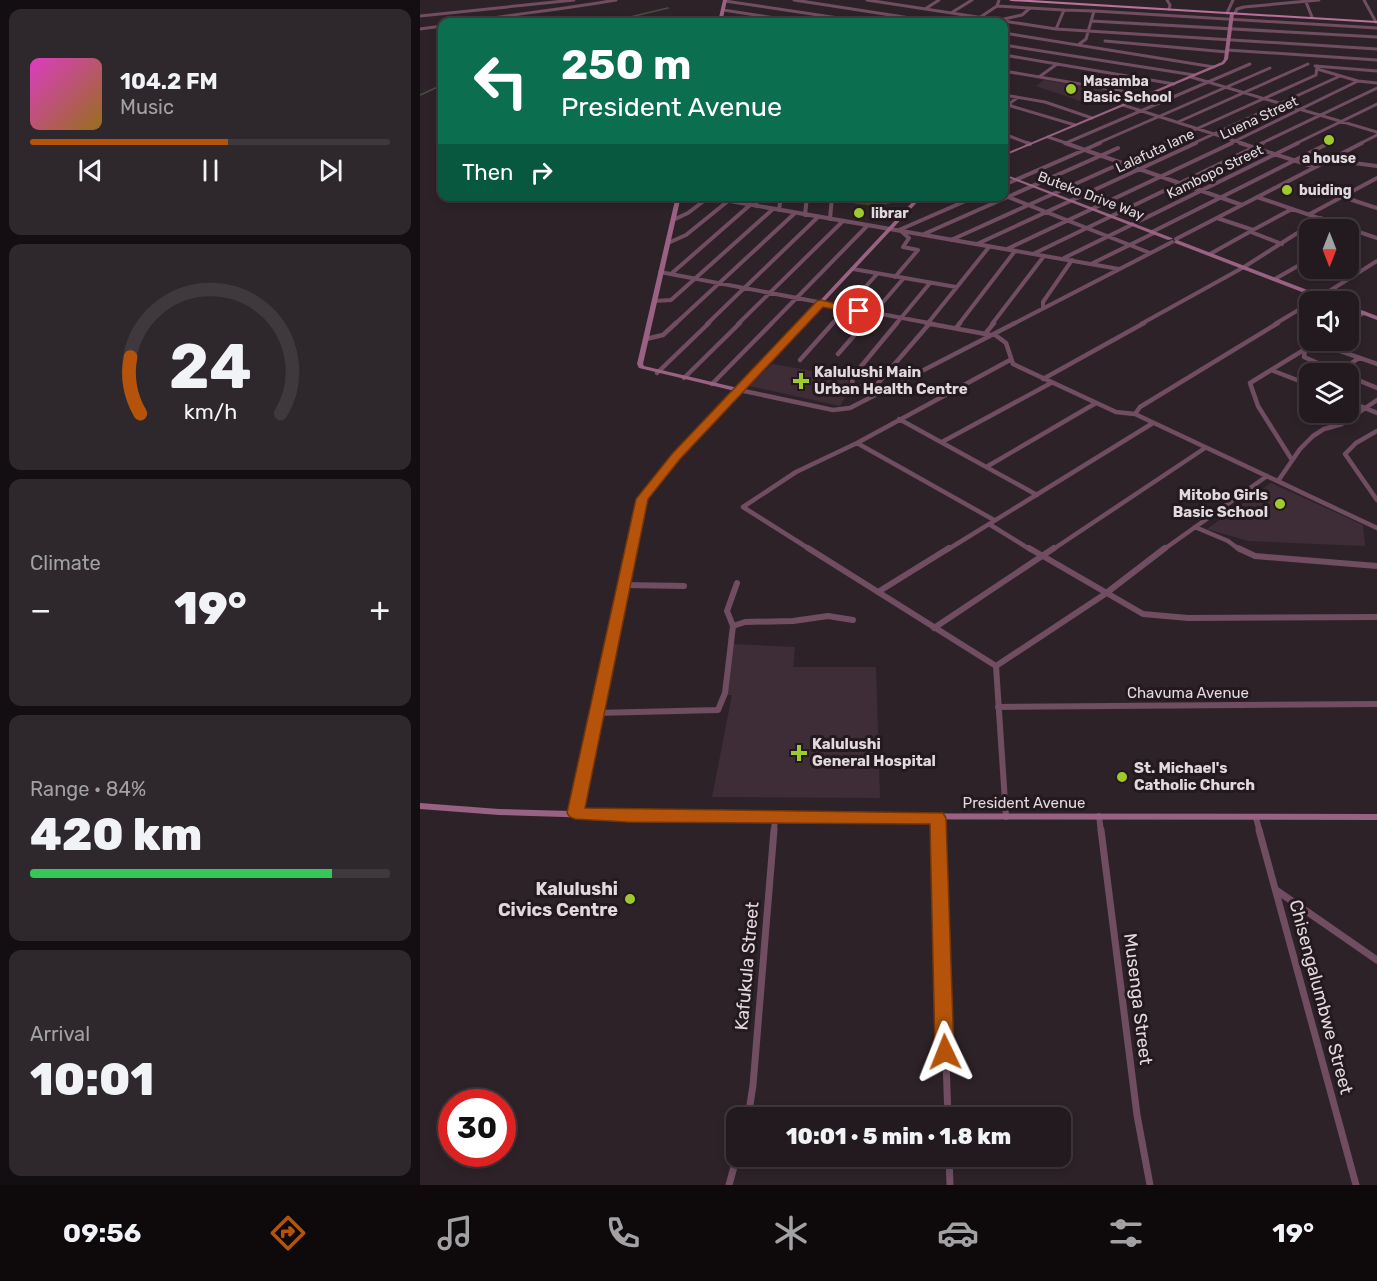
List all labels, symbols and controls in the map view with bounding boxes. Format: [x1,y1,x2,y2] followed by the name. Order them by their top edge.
[561,40,691,90] text: 250 m
[462,42,540,120] icon: left
[120,68,218,95] text: 104.2 FM
[1083,73,1172,106] place label: Masamba Basic School
[1064,82,1078,96] marker: Masamba Basic School
[561,91,782,123] text: President Avenue
[1217,92,1301,143] street label: Luena Street
[120,95,174,119] text: Music
[1113,125,1197,177] street label: Lalafuta lane
[1322,133,1336,147] marker: a house
[1164,141,1266,203] street label: Kambopo Street
[1302,150,1356,167] place label: a house
[74,154,107,187] icon: previous
[194,154,227,187] icon: pause
[314,154,347,187] icon: next
[525,156,558,189] icon: right
[462,159,513,186] text: Then
[1035,168,1147,224] street label: Buteko Drive Way
[1299,182,1352,199] place label: buiding
[1280,183,1294,197] marker: buiding
[871,205,909,222] place label: librar
[852,206,866,220] marker: librar
[1299,219,1359,279] north arrow
[1299,219,1359,423] map controls
[833,285,884,336] pin
[1299,291,1359,351] button: sound
[842,294,875,327] icon: arrive
[169,330,251,404] text: 24
[814,363,968,398] place label: Kalulushi Main Urban Health Centre
[1299,363,1359,423] button: layers
[792,372,810,390] marker: Kalulushi Main Urban Health Centre
[183,400,237,425] text: km/h
[1173,486,1268,521] place label: Mitobo Girls Basic School
[1273,497,1287,511] marker: Mitobo Girls Basic School
[30,551,101,575] text: Climate
[174,582,247,635] text: 19°
[30,590,51,629] text: −
[369,590,390,629] text: +
[1127,684,1249,702] street label: Chavuma Avenue
[812,735,936,770] place label: Kalulushi General Hospital
[790,744,808,762] marker: Kalulushi General Hospital
[1134,759,1255,794] place label: St. Michael's Catholic Church
[1115,770,1129,784] marker: St. Michael's Catholic Church
[30,777,146,801] text: Range · 84%
[963,794,1085,812] street label: President Avenue
[30,808,202,861] text: 420 km
[498,878,618,921] place label: Kalulushi Civics Centre
[623,892,637,906] marker: Kalulushi Civics Centre
[1284,897,1358,1097] street label: Chisengalumbwe Street
[730,901,764,1031] street label: Kafukula Street
[1119,932,1157,1066] street label: Musenga Street
[913,1020,977,1084] position arrow
[30,1022,90,1046] text: Arrival
[30,1053,154,1106] text: 10:01
[438,1089,516,1167] speed limit sign: 30
[786,1123,1011,1150] text: 10:01 · 5 min · 1.8 km
[267,1212,309,1254] icon: directions
[434,1212,476,1254] icon: music
[602,1212,644,1254] icon: phone
[770,1212,812,1254] icon: climate
[937,1212,979,1254] icon: car
[1105,1212,1147,1254] icon: filters
[63,1217,141,1249] text: 09:56
[1272,1217,1314,1249] text: 19°

